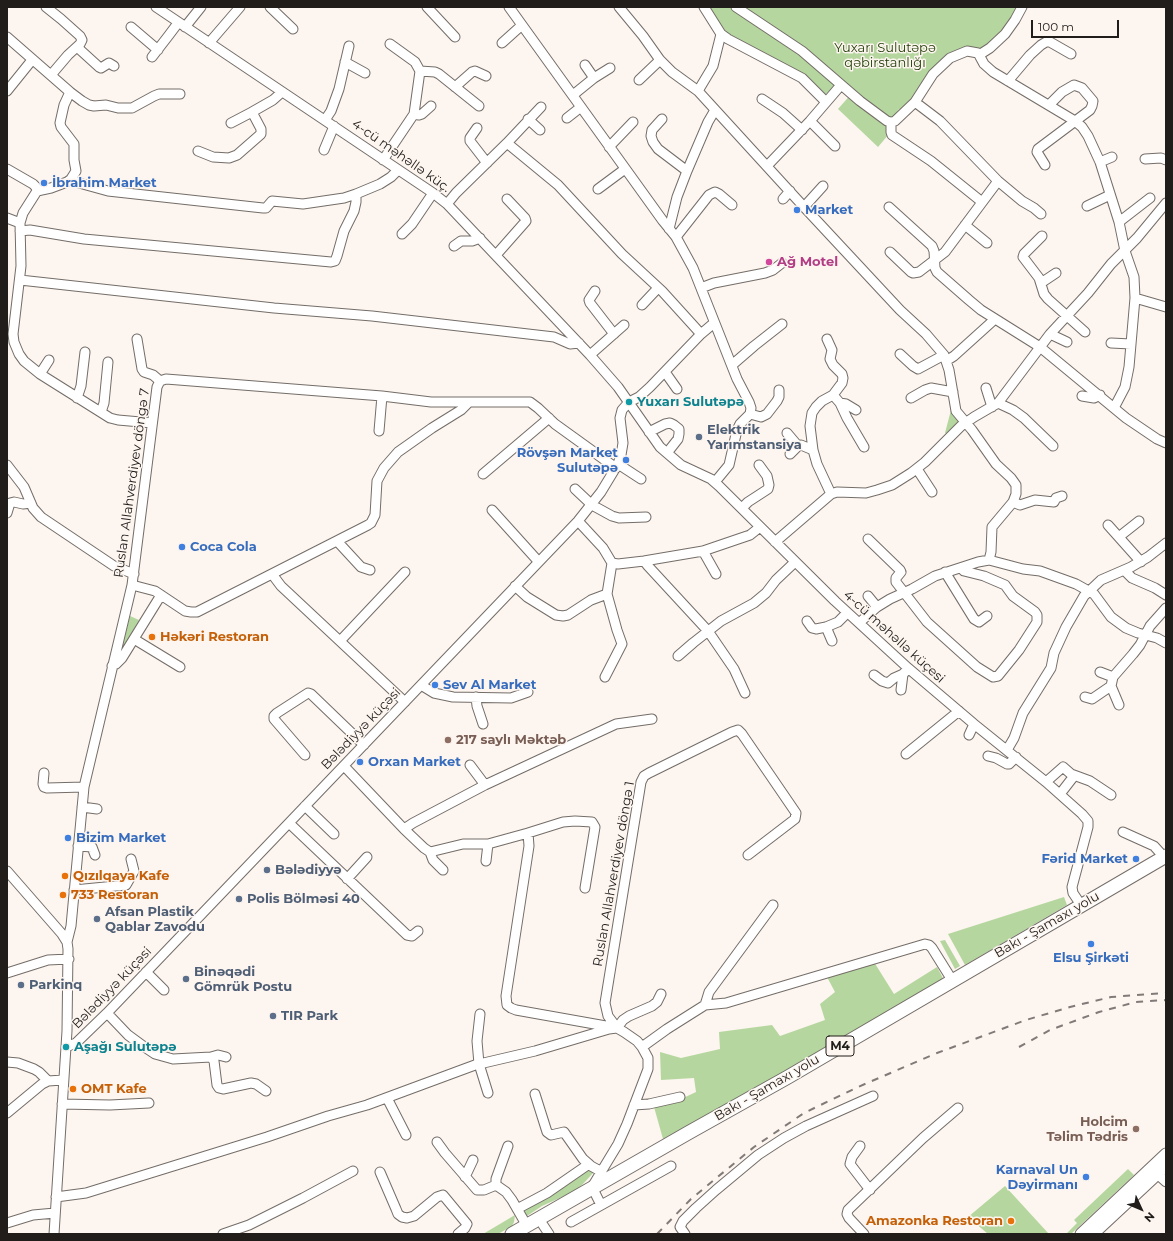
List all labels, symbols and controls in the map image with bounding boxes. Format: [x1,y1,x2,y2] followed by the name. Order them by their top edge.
[1033,12,1121,38] scale bar
[1038,19,1074,34] text: 100 m
[834,40,936,71] park label: Yuxarı Sulutəpə qəbirstanlığı
[349,116,453,196] street label: 4-cü məhəllə küç.
[52,175,157,191] place label: İbrahim Market
[39,178,49,188] marker: İbrahim Market
[805,202,853,218] place label: Market
[792,205,802,215] marker: Market
[777,254,838,270] place label: Ağ Motel
[764,257,774,267] marker: Ağ Motel
[111,387,153,579] street label: Ruslan Allahverdiyev döngə 7
[637,394,744,410] place label: Yuxarı Sulutəpə
[624,397,634,407] marker: Yuxarı Sulutəpə
[707,422,802,453] place label: Elektrik Yarımstansiya
[694,432,704,442] marker: Elektrik Yarımstansiya
[517,445,618,476] place label: Rövşən Market Sulutəpə
[621,455,631,465] marker: Rövşən Market Sulutəpə
[190,539,257,555] place label: Coca Cola
[177,542,187,552] marker: Coca Cola
[840,587,948,687] street label: 4-cü məhəllə küçesi
[160,629,269,645] place label: Həkəri Restoran
[147,632,157,642] marker: Həkəri Restoran
[443,677,536,693] place label: Sev Al Market
[430,680,440,690] marker: Sev Al Market
[318,685,404,773] street label: Bələdiyyə küçəsi
[456,732,566,748] place label: 217 saylı Məktəb
[443,735,453,745] marker: 217 saylı Məktəb
[368,754,461,770] place label: Orxan Market
[355,757,365,767] marker: Orxan Market
[590,780,638,968] street label: Ruslan Allahverdiyev döngə 1
[76,830,166,846] place label: Bizim Market
[63,833,73,843] marker: Bizim Market
[1041,851,1128,867] place label: Fərid Market
[1131,854,1141,864] marker: Fərid Market
[275,862,342,878] place label: Bələdiyyə
[262,865,272,875] marker: Bələdiyyə
[73,868,169,884] place label: Qızılqaya Kafe
[60,871,70,881] marker: Qızılqaya Kafe
[71,887,159,903] place label: 733 Restoran
[992,889,1102,961] street label: Bakı - Şamaxı yolu
[58,890,68,900] marker: 733 Restoran
[247,891,360,907] place label: Polis Bölməsi 40
[234,894,244,904] marker: Polis Bölməsi 40
[105,904,205,935] place label: Afsan Plastik Qablar Zavodu
[92,914,102,924] marker: Afsan Plastik Qablar Zavodu
[1086,939,1096,949] marker: Elsu Şirkəti
[69,944,155,1032] street label: Bələdiyyə küçəsi
[1053,950,1129,966] place label: Elsu Şirkəti
[194,964,292,995] place label: Binəqədi Gömrük Postu
[181,974,191,984] marker: Binəqədi Gömrük Postu
[29,977,82,993] place label: Parkinq
[16,980,26,990] marker: Parkinq
[281,1008,338,1024] place label: TIR Park
[268,1011,278,1021] marker: TIR Park
[826,1036,854,1056] road number: M4
[74,1039,176,1055] place label: Aşağı Sulutəpə
[61,1042,71,1052] marker: Aşağı Sulutəpə
[712,1052,822,1124] street label: Bakı - Şamaxı yolu
[81,1081,147,1097] place label: OMT Kafe
[68,1084,78,1094] marker: OMT Kafe
[1046,1114,1128,1145] place label: Holcim Təlim Tədris
[1131,1124,1141,1134] marker: Holcim Təlim Tədris
[996,1162,1078,1193] place label: Karnaval Un Dəyirmanı
[1081,1172,1091,1182] marker: Karnaval Un Dəyirmanı
[1121,1189,1161,1229] north arrow
[1142,1209,1158,1225] text: N
[866,1213,1003,1229] place label: Amazonka Restoran
[1006,1216,1016,1226] marker: Amazonka Restoran

